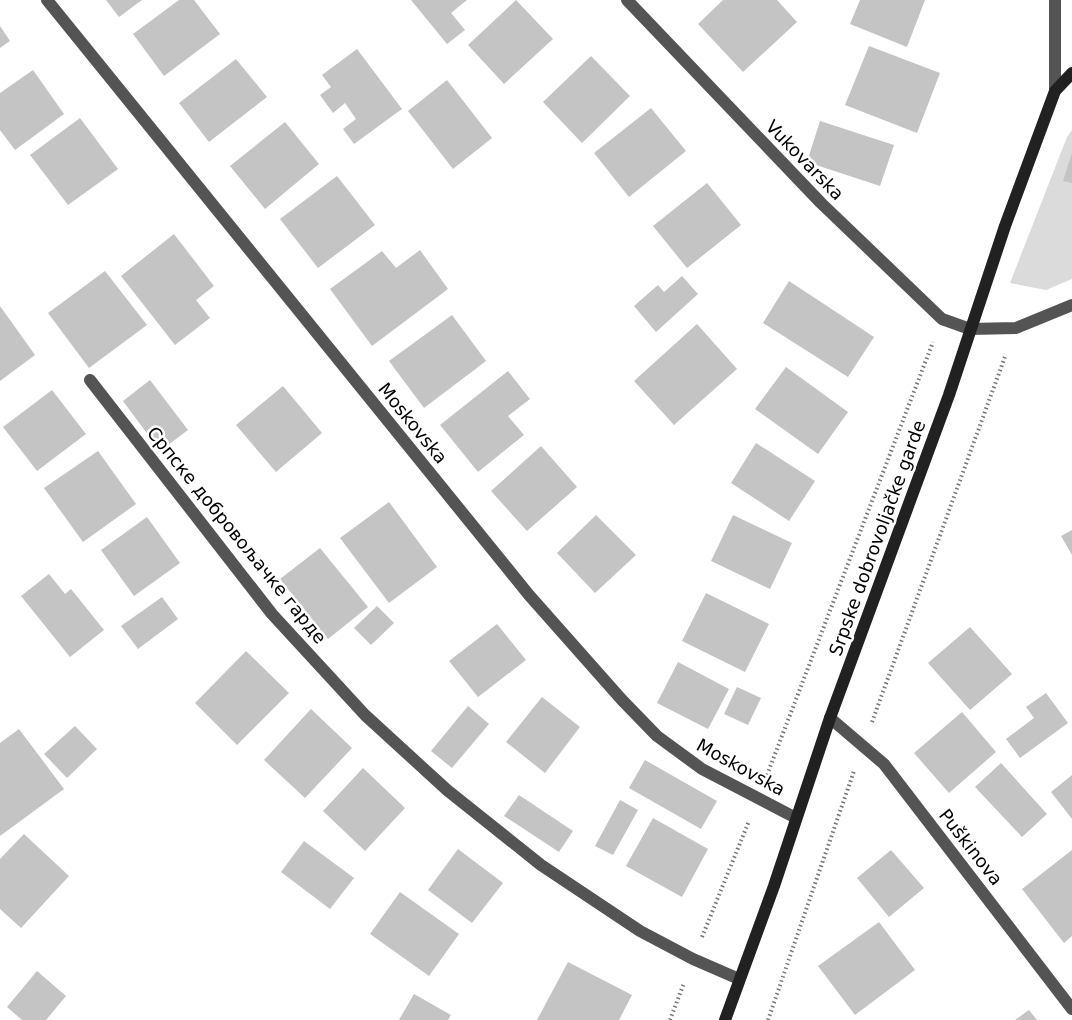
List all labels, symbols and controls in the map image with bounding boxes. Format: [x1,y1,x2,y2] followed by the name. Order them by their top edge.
[762,116,848,204] street label: Vukovarska
[374,378,452,468] street label: Moskovska
[824,417,930,659] street label: Srpske dobrovoljačke garde
[143,422,331,648] street label: Српске добровољачке гарде
[693,734,789,800] street label: Moskovska
[935,805,1007,889] street label: Puškinova

